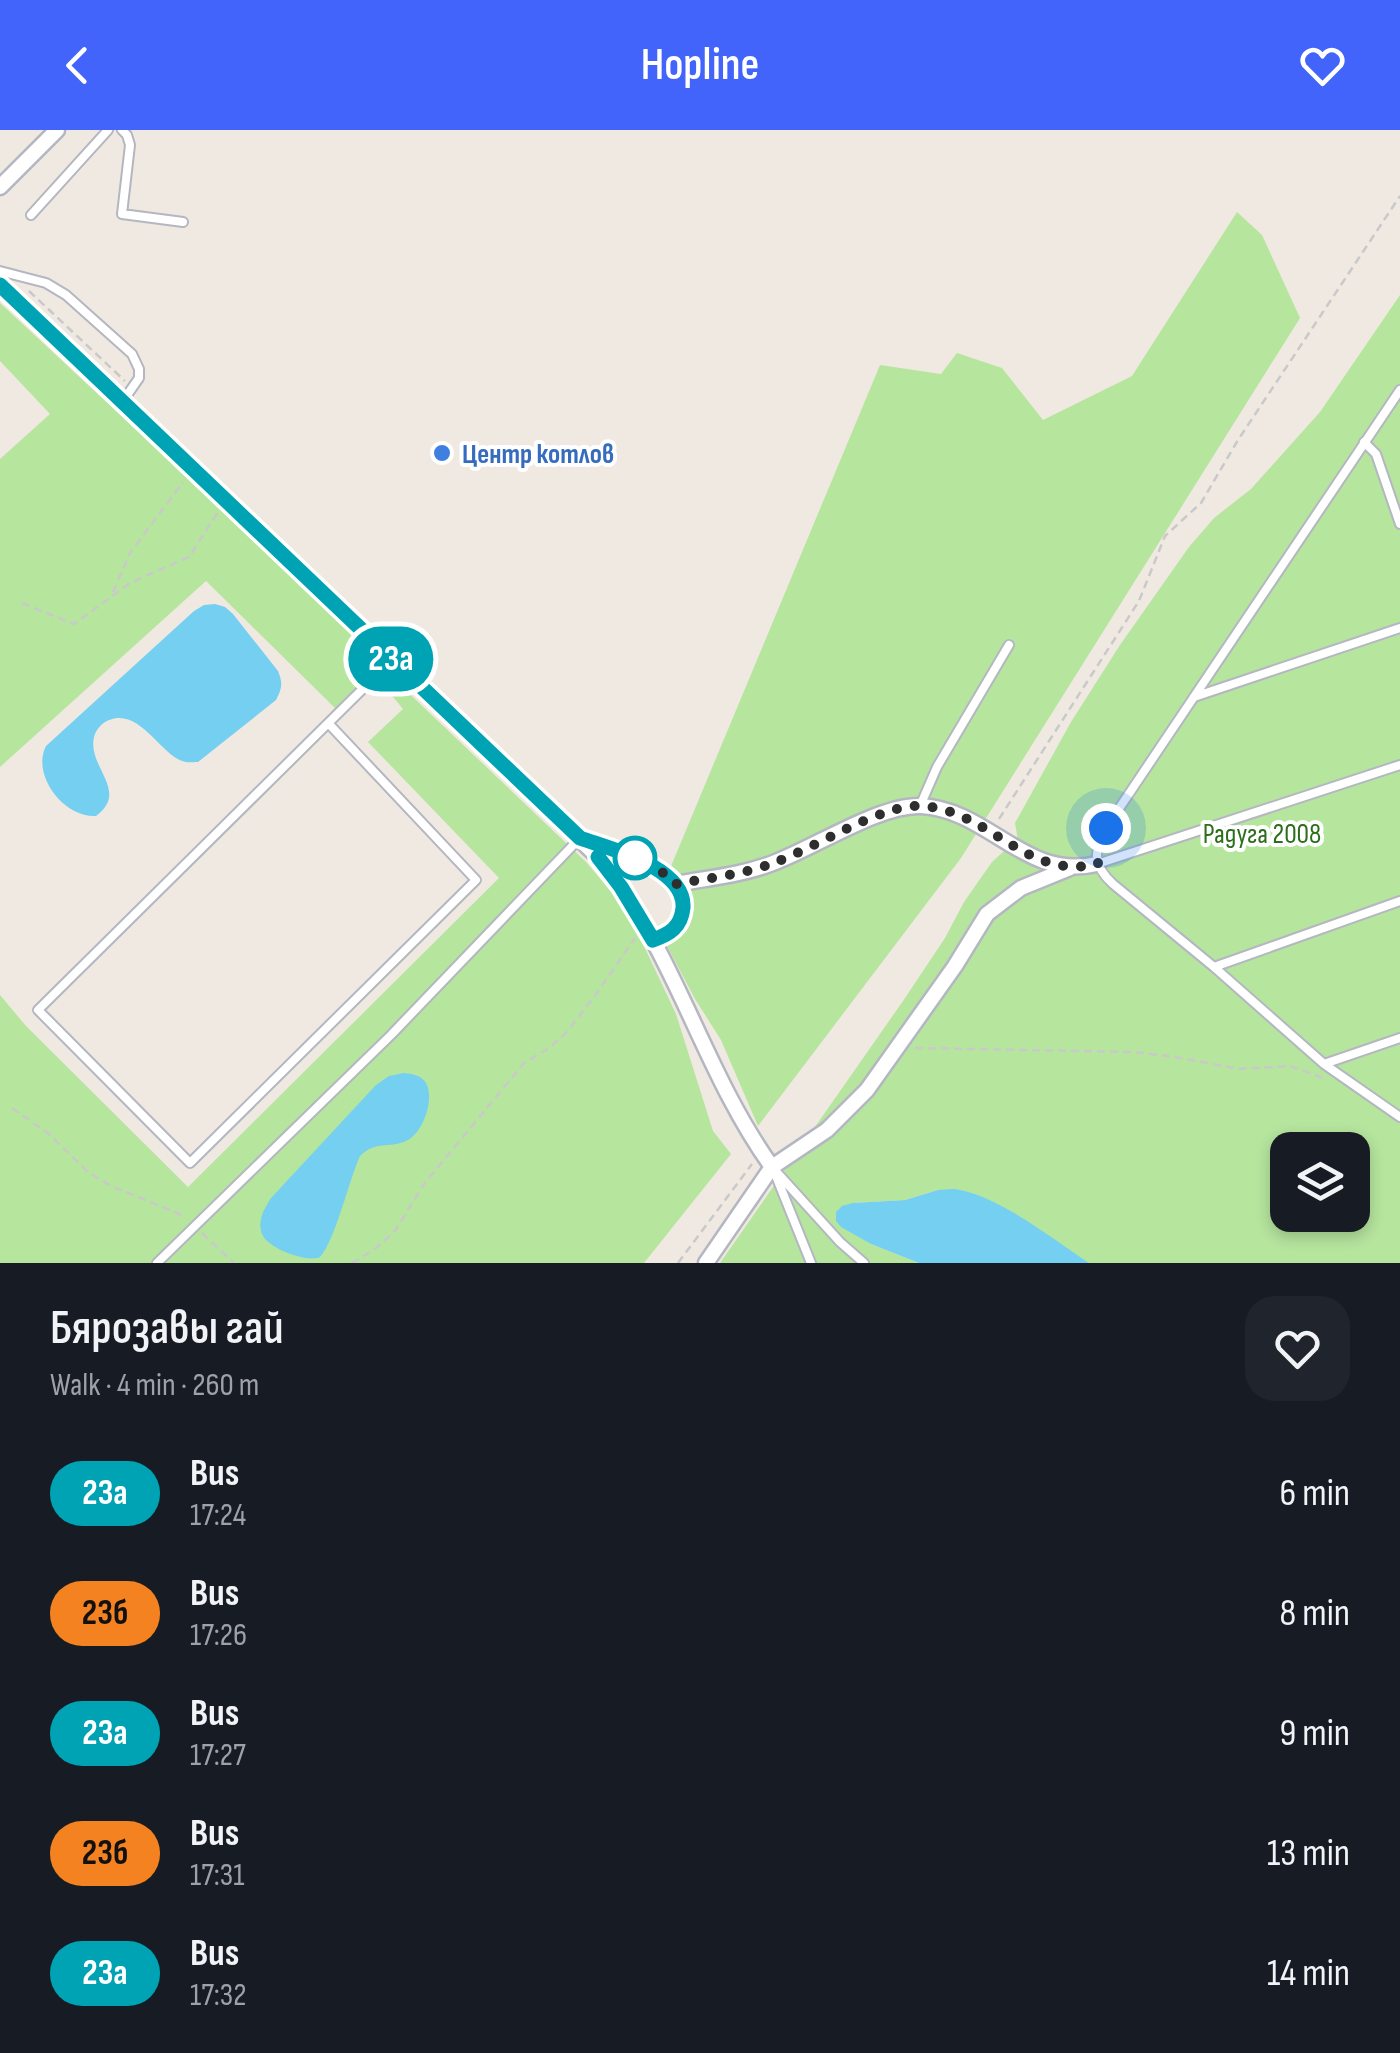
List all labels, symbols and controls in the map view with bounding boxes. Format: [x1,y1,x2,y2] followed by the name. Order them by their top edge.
[50,38,105,93] icon: back
[641,38,759,93] text: Hopline
[1295,38,1350,93] icon: heart
[462,438,614,471] place label: Центр котлов
[431,442,453,464] marker: Центр котлов
[334,626,448,692] line badge: 23а
[368,638,414,681] text: 23а
[1081,803,1131,853] your location
[1203,818,1321,851] park label: Радуга 2008
[614,837,656,879] unlabelled marker
[1270,1132,1370,1232] map controls
[1270,1132,1370,1232] button: layers
[1245,1296,1350,1401] button: heart
[50,1300,284,1357] text: Бярозавы гай
[50,1366,259,1405] text: Walk · 4 min · 260 m
[190,1451,239,1496] text: Bus
[1280,1471,1350,1516] text: 6 min
[82,1472,128,1515] text: 23а
[190,1496,246,1535] text: 17:24
[190,1571,239,1616] text: Bus
[1280,1591,1350,1636] text: 8 min
[82,1592,128,1635] text: 23б
[190,1616,247,1655] text: 17:26
[190,1691,239,1736] text: Bus
[1279,1711,1350,1756] text: 9 min
[82,1712,128,1755] text: 23а
[190,1736,246,1775] text: 17:27
[190,1811,239,1856] text: Bus
[1267,1831,1350,1876] text: 13 min
[82,1832,128,1875] text: 23б
[190,1856,244,1895] text: 17:31
[190,1931,239,1976] text: Bus
[1267,1951,1350,1996] text: 14 min
[82,1952,128,1995] text: 23а
[190,1976,246,2015] text: 17:32

